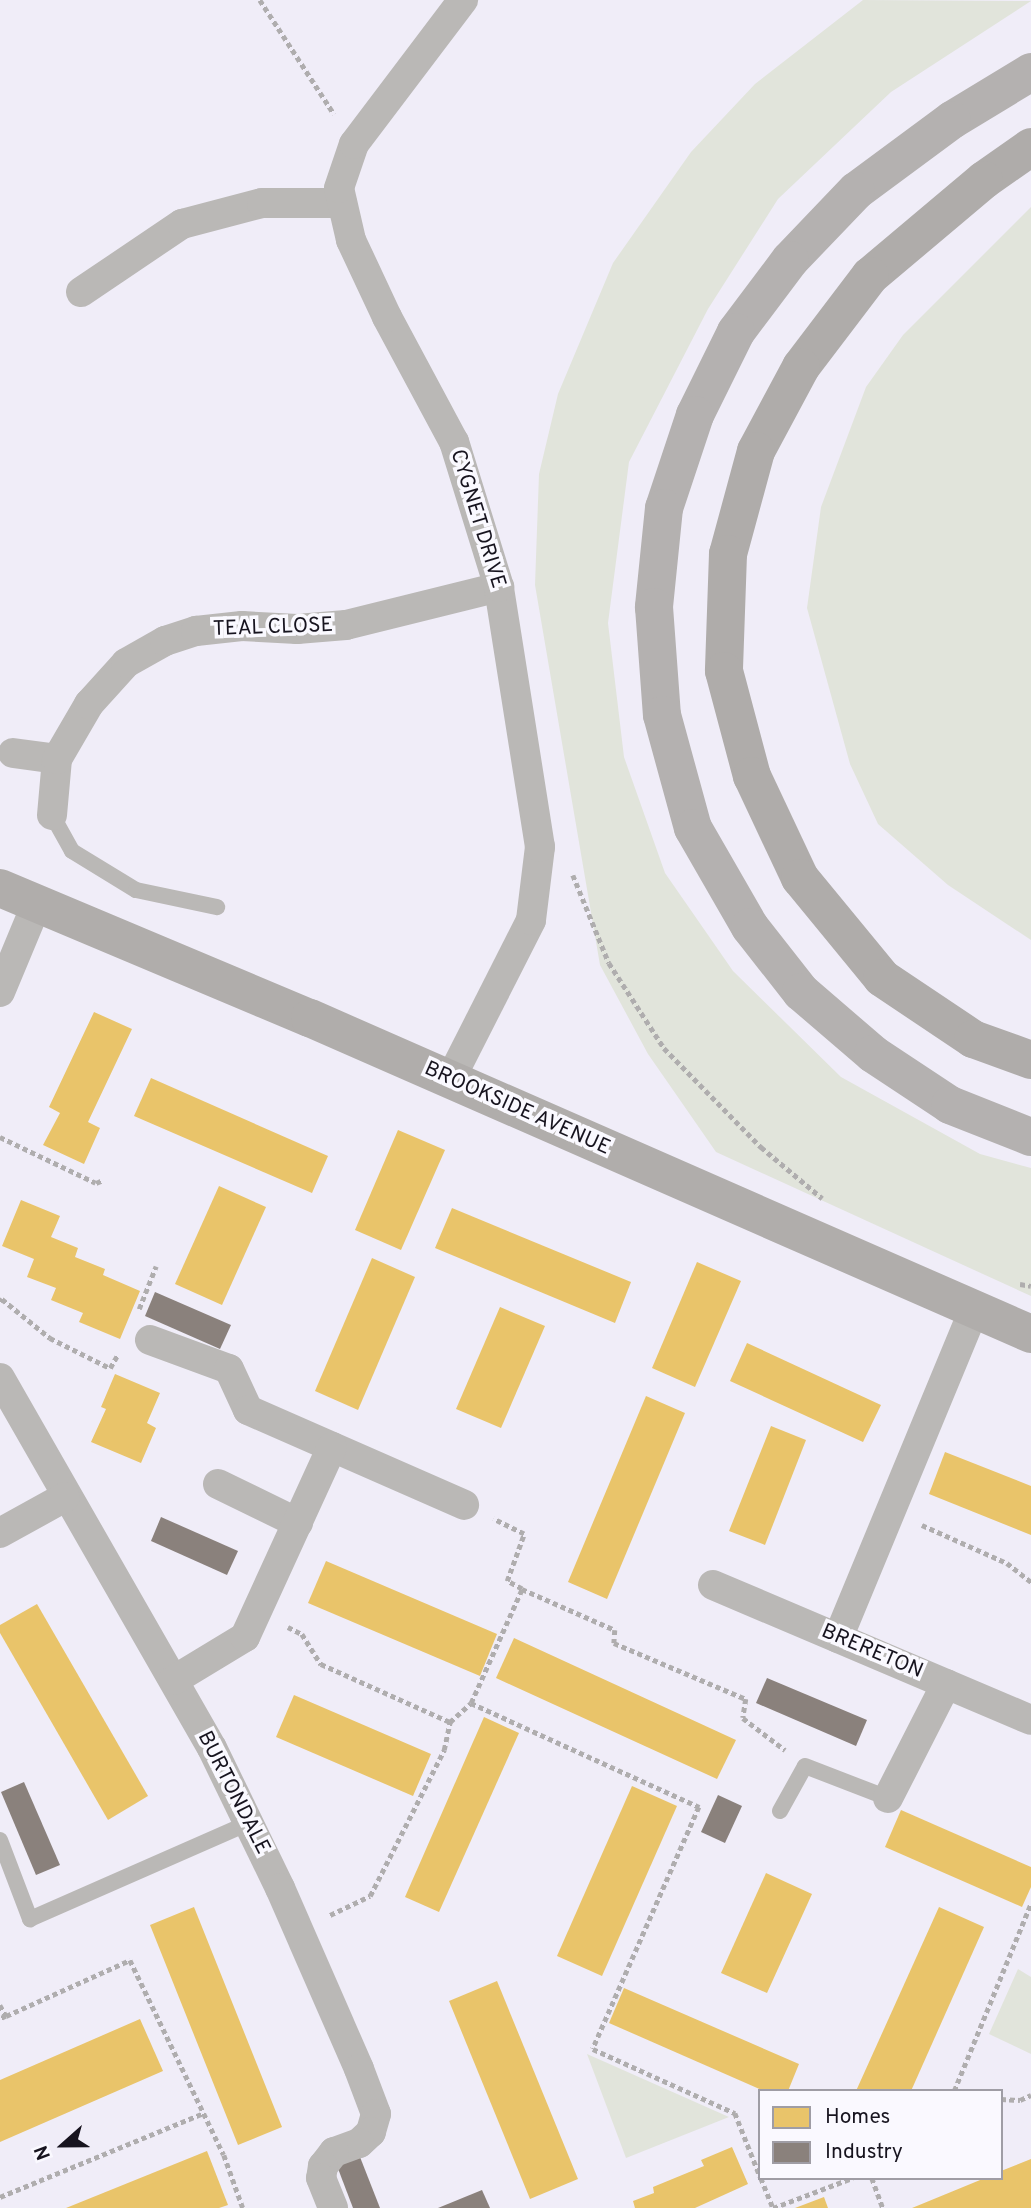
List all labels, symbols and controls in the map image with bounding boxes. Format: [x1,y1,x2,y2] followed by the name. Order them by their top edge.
[444,446,510,592] street label: CYGNET DRIVE
[212,613,334,643] street label: TEAL CLOSE
[420,1056,614,1162] street label: BROOKSIDE AVENUE
[817,1619,927,1685] street label: BRERETON
[191,1727,275,1859] street label: BURTONDALE
[758,2089,1003,2180] legend
[825,2104,890,2131] text: Homes
[28,2110,98,2180] north arrow
[825,2139,903,2166] text: Industry
[30,2142,57,2163] text: N

